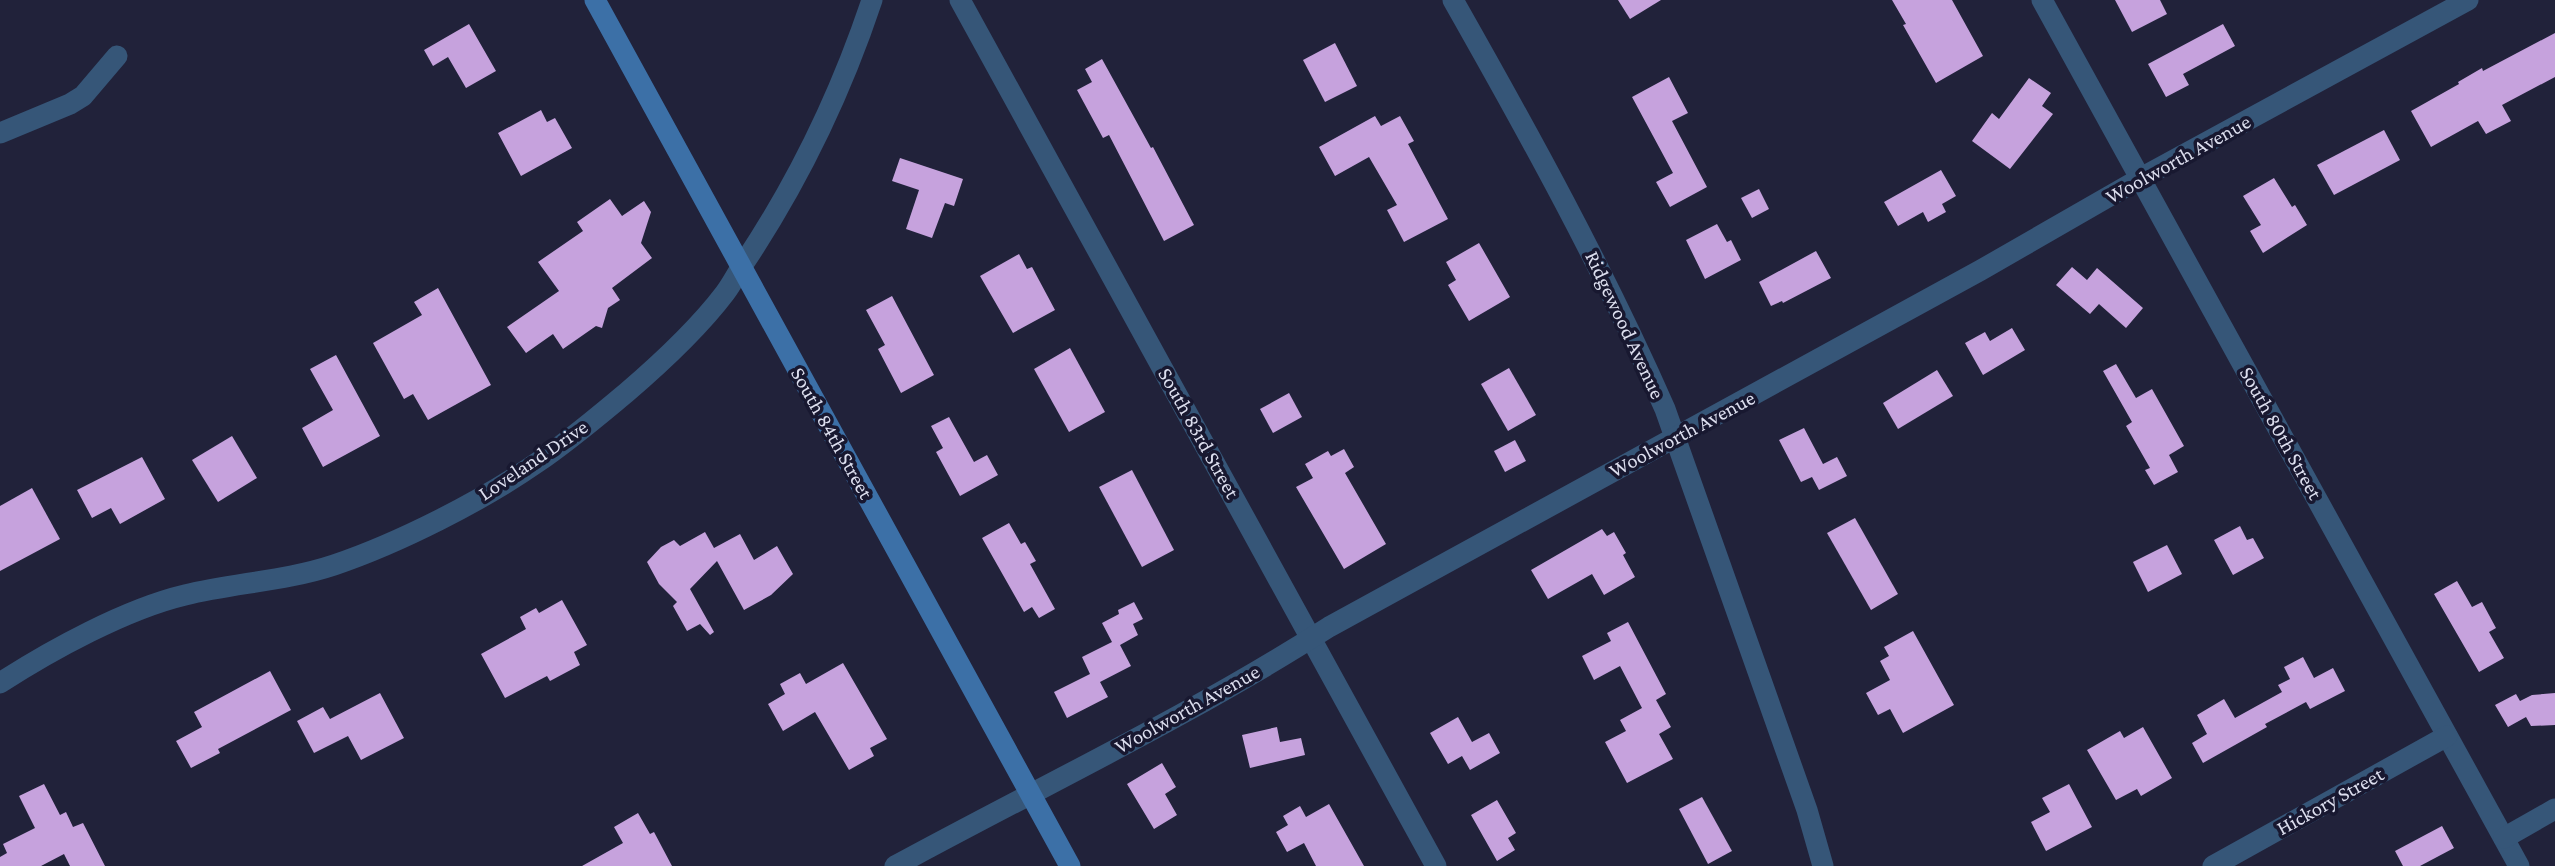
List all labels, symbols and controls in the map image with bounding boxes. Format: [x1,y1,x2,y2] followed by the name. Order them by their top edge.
[2101,109,2255,209] street label: Woolworth Avenue
[1580,247,1670,403] street label: Ridgewood Avenue
[2235,362,2328,504] street label: South 80th Street
[786,363,879,504] street label: South 84th Street
[1153,364,1245,503] street label: South 83rd Street
[1605,385,1759,483] street label: Woolworth Avenue
[474,415,592,505] street label: Loveland Drive
[1110,659,1264,759] street label: Woolworth Avenue
[2272,761,2389,840] street label: Hickory Street

